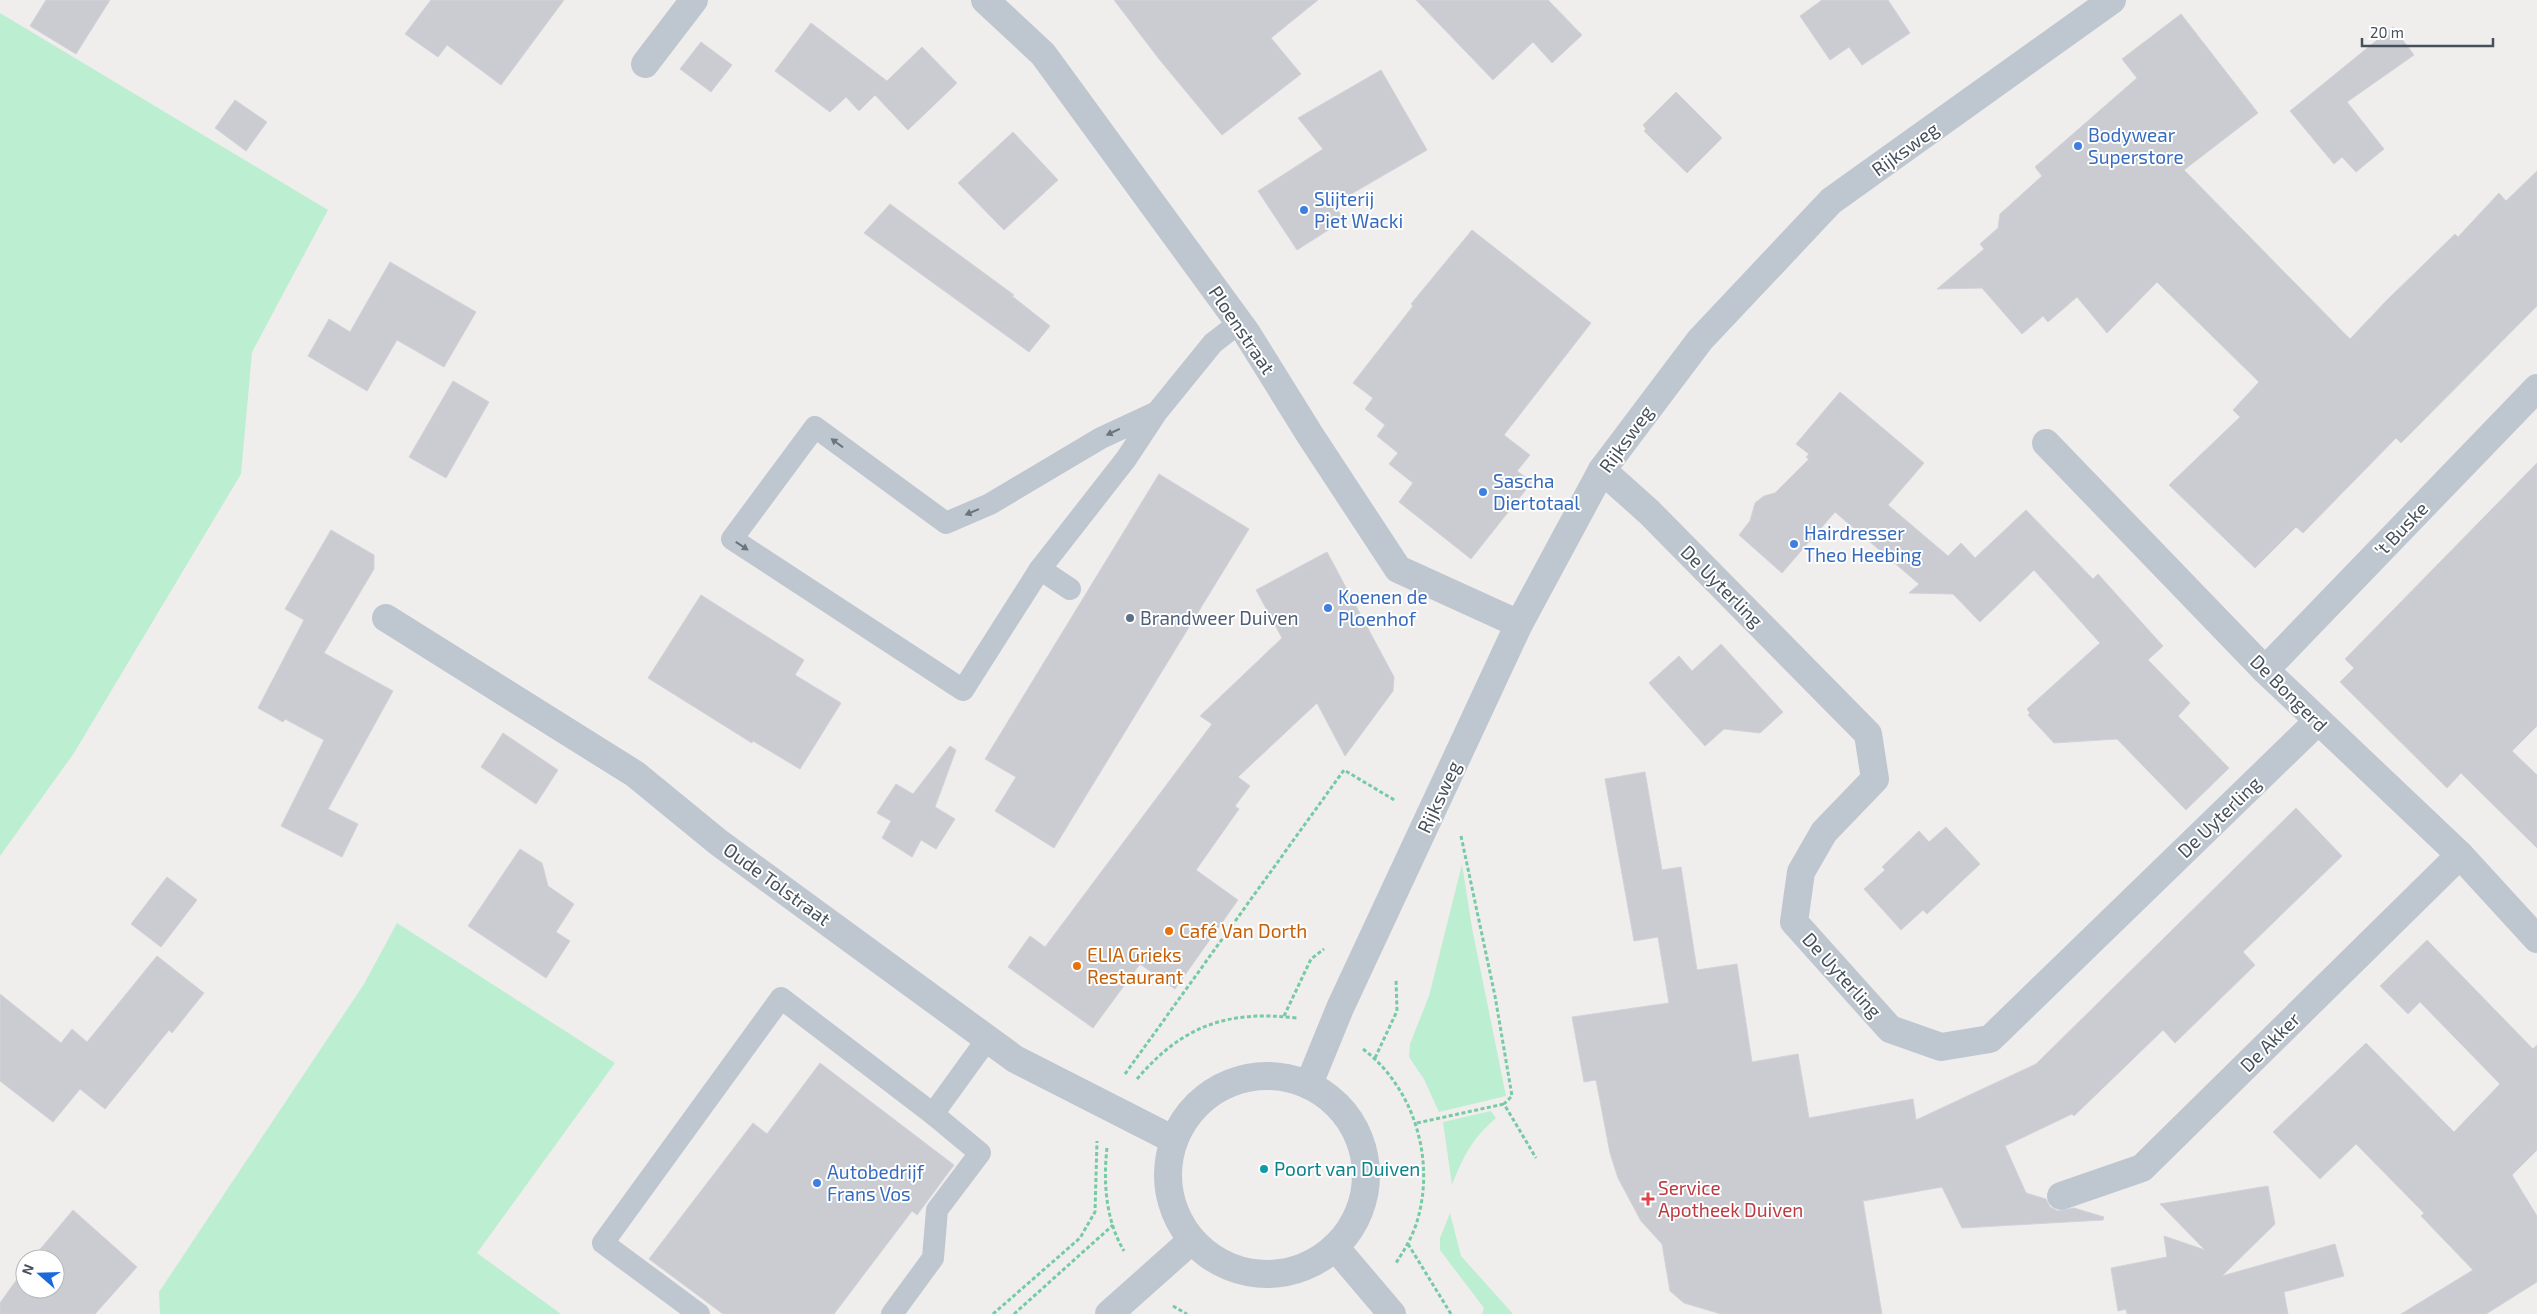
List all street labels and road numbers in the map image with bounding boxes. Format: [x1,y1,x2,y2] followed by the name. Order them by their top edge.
[1867,116,1943,181] street label: Rijksweg
[1205,281,1280,378] street label: Ploenstraat
[1594,401,1658,477] street label: Rijksweg
[2369,496,2432,561] street label: 't Buske
[1676,540,1769,632] street label: De Uyterling
[2246,649,2333,736] street label: De Bongerd
[1412,757,1465,837] street label: Rijksweg
[2172,771,2265,862] street label: De Uyterling
[719,837,835,930] street label: Oude Tolstraat
[1798,927,1887,1022] street label: De Uyterling
[2235,1007,2305,1076] street label: De Akker

